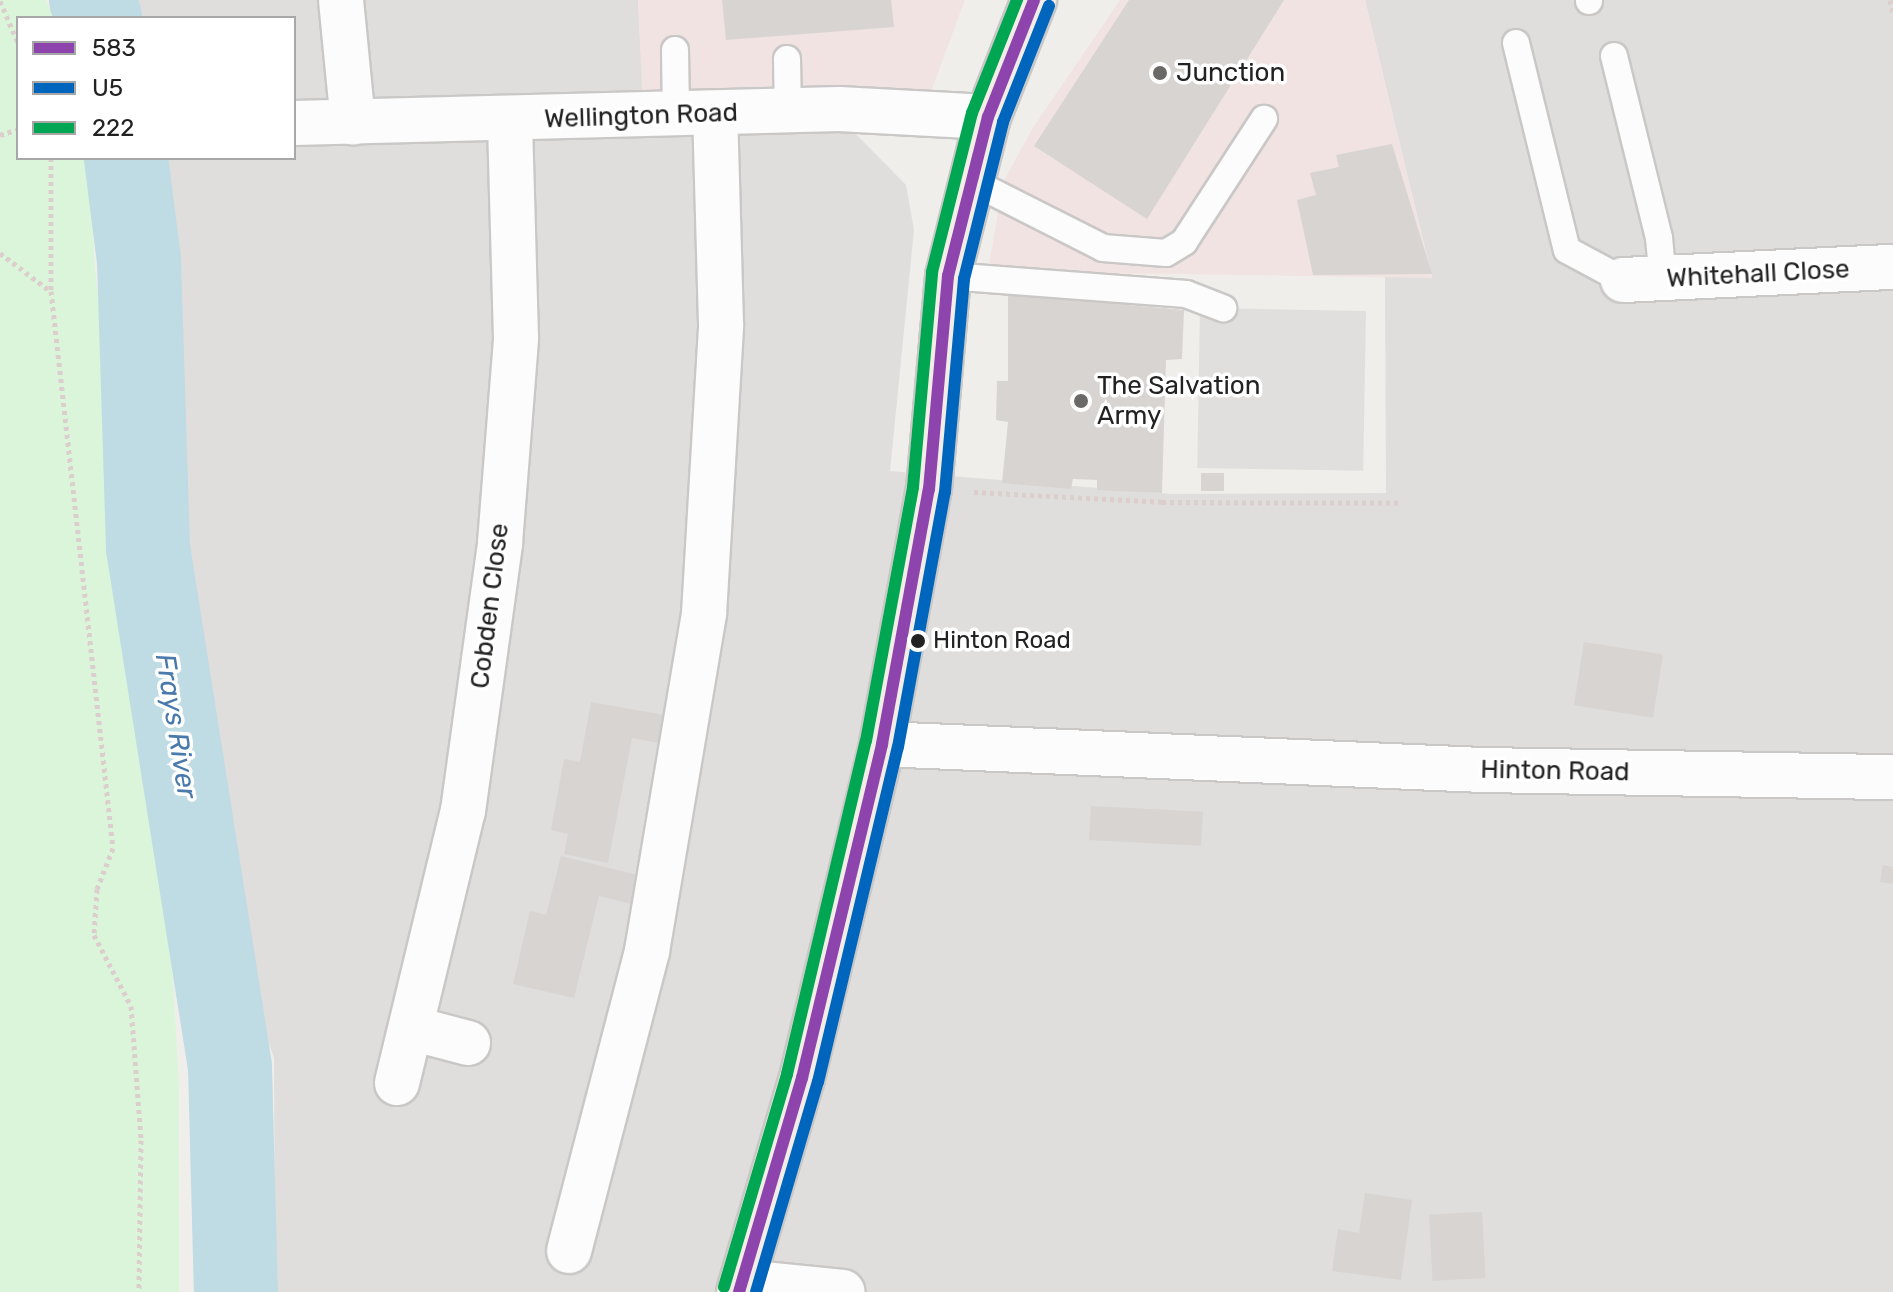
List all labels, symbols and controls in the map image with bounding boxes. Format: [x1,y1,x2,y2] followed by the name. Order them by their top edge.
[16,16,296,160] legend
[92,34,136,62] text: 583
[1176,57,1285,89] place label: Junction
[1151,64,1169,82] marker: Junction
[92,74,123,102] text: U5
[544,97,738,135] street label: Wellington Road
[92,114,134,142] text: 222
[1666,254,1850,294] street label: Whitehall Close
[1097,370,1260,432] place label: The Salvation Army
[1072,392,1090,410] marker: The Salvation Army
[464,522,516,690] street label: Cobden Close
[933,627,1071,655] place label: Hinton Road
[910,633,926,649] marker: Hinton Road
[148,651,204,801] water label: Frays River
[1480,754,1630,788] street label: Hinton Road

